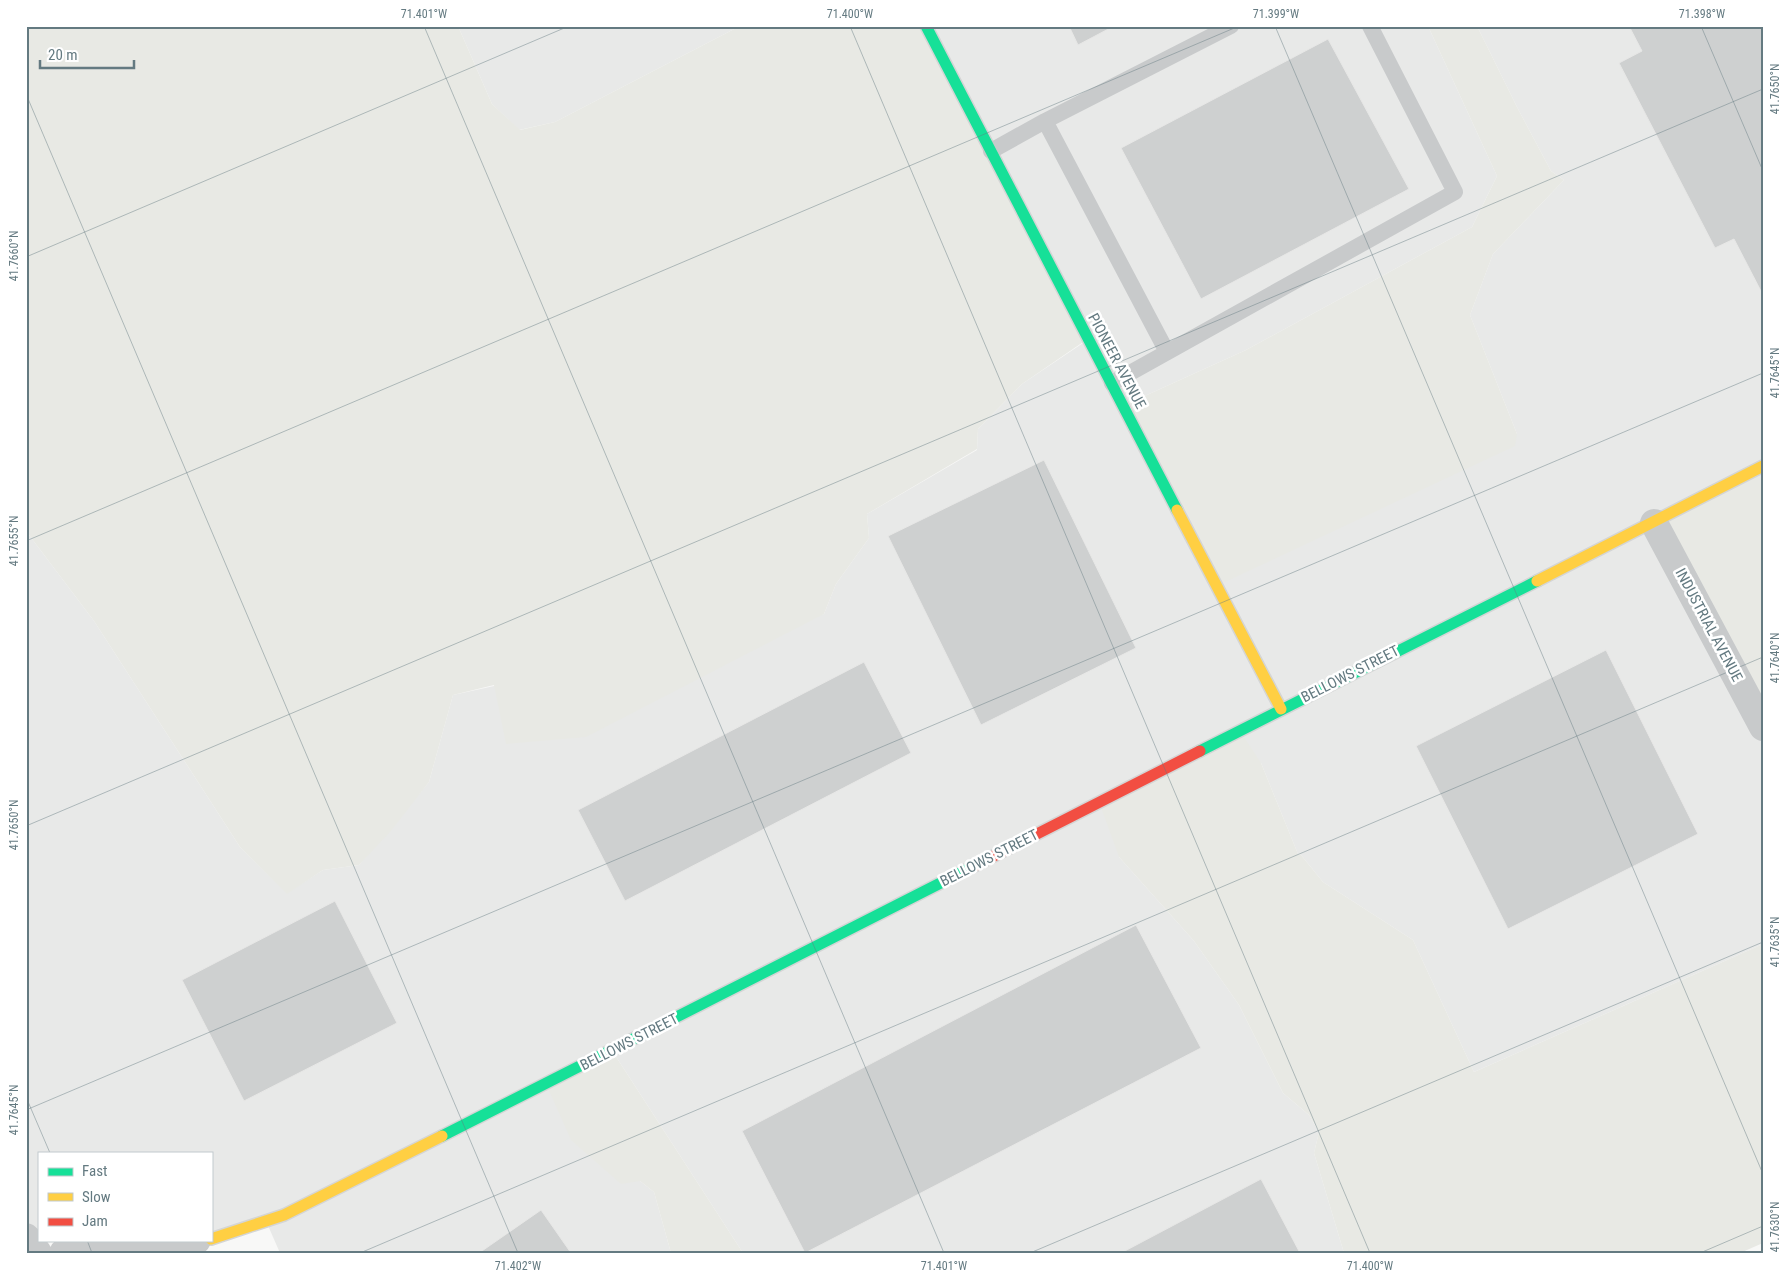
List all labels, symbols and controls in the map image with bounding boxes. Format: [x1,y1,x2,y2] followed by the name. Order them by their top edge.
[401,7,447,21] text: 71.401°W
[827,7,873,21] text: 71.400°W
[1253,7,1299,21] text: 71.399°W
[1679,7,1725,21] text: 71.398°W
[40,38,134,70] scale bar
[48,46,78,64] text: 20 m
[1768,64,1782,114] text: 41.7650°N
[7,231,21,281] text: 41.7660°N
[1084,310,1150,412] street label: PIONEER AVENUE
[1768,348,1782,398] text: 41.7645°N
[7,516,21,566] text: 41.7655°N
[1672,565,1746,685] street label: INDUSTRIAL AVENUE
[1768,633,1782,683] text: 41.7640°N
[1298,641,1402,706] street label: BELLOWS STREET
[7,800,21,850] text: 41.7650°N
[937,825,1041,890] street label: BELLOWS STREET
[1768,917,1782,967] text: 41.7635°N
[577,1009,681,1074] street label: BELLOWS STREET
[7,1085,21,1135] text: 41.7645°N
[38,1152,212,1242] legend
[82,1162,107,1180] text: Fast
[82,1188,111,1206] text: Slow
[1768,1202,1782,1252] text: 41.7630°N
[82,1212,108,1230] text: Jam
[495,1259,541,1273] text: 71.402°W
[921,1259,967,1273] text: 71.401°W
[1347,1259,1393,1273] text: 71.400°W

